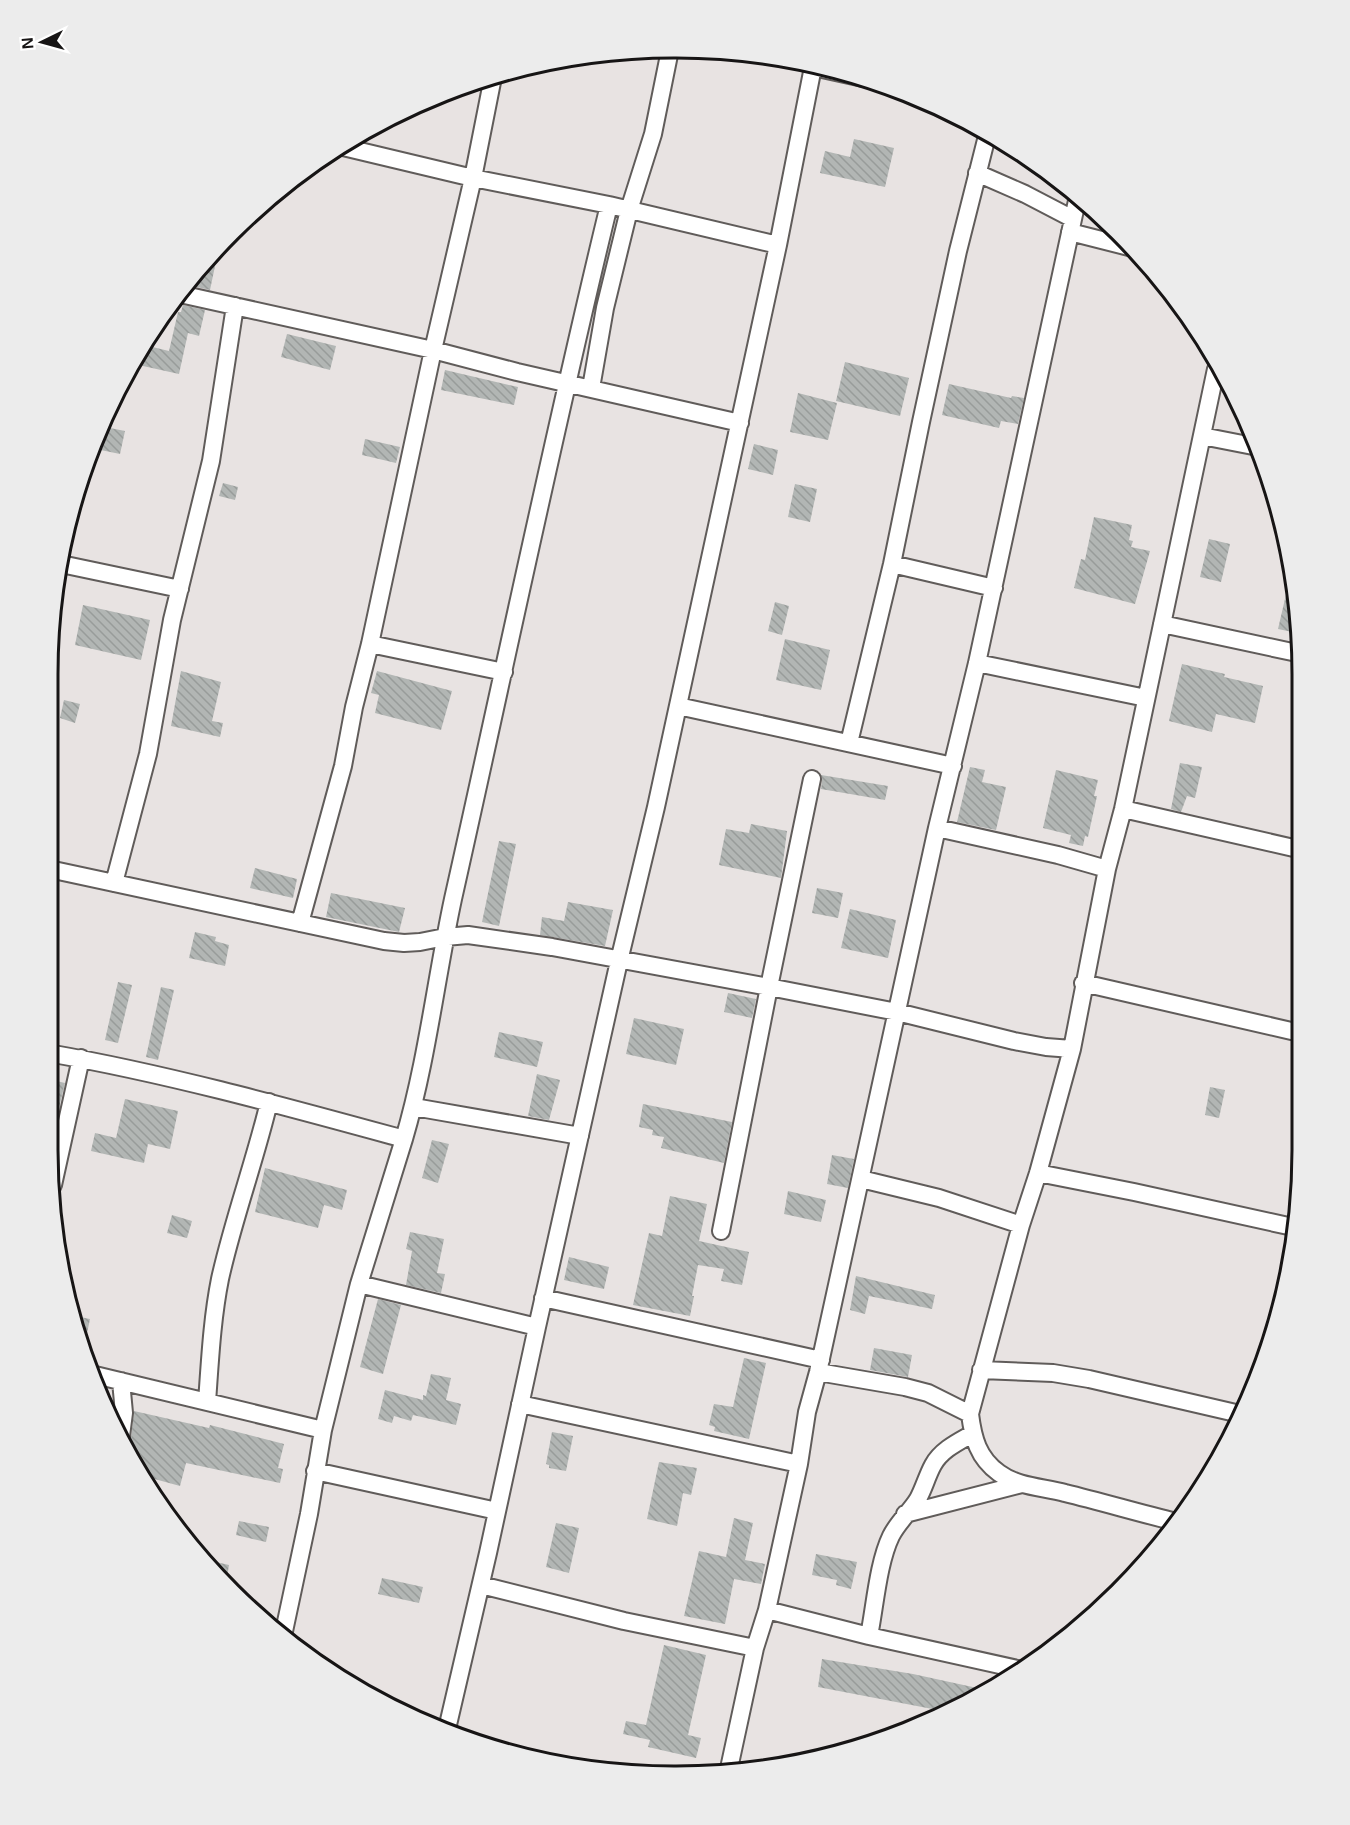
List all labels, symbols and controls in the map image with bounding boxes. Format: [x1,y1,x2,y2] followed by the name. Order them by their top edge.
[12,12,72,72] north arrow
[19,37,37,50] text: N

